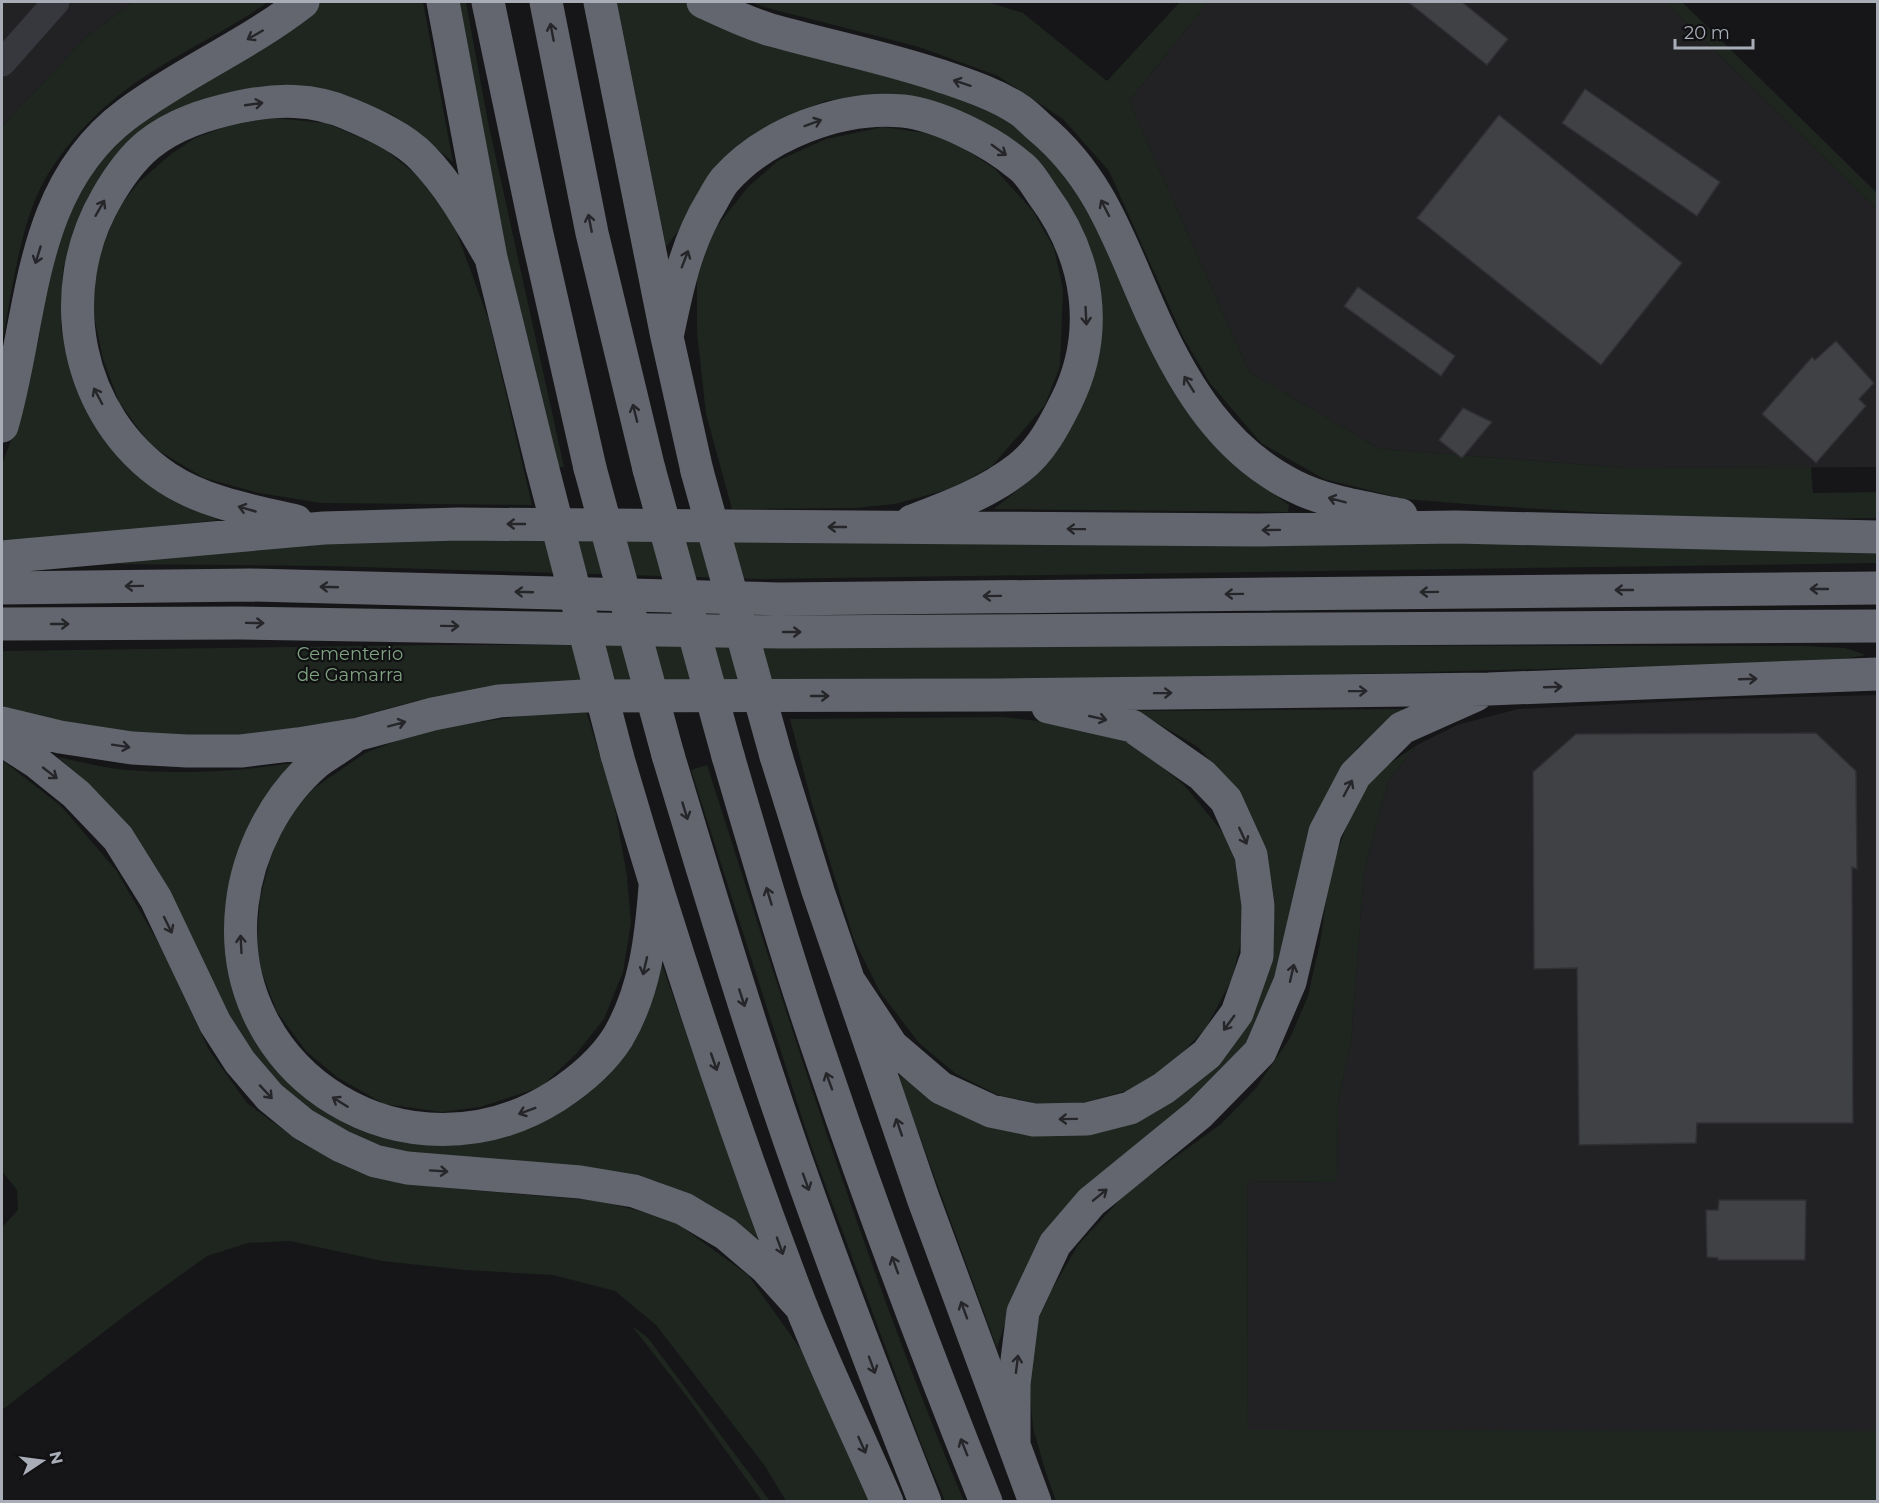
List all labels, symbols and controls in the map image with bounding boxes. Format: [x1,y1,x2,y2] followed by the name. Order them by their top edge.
[1675,12,1753,50] scale bar
[546,22,557,42] one-way arrow
[1684,22,1730,44] text: 20 m
[247,29,264,41] one-way arrow
[953,77,972,88] one-way arrow
[244,98,264,109] one-way arrow
[803,117,822,128] one-way arrow
[990,143,1006,156] one-way arrow
[1098,199,1110,217] one-way arrow
[94,200,106,217] one-way arrow
[584,214,595,233] one-way arrow
[32,245,43,264] one-way arrow
[680,251,691,269] one-way arrow
[1081,305,1092,325] one-way arrow
[1182,376,1194,393] one-way arrow
[92,388,104,405] one-way arrow
[629,403,641,422] one-way arrow
[1328,494,1347,506] one-way arrow
[238,503,257,514] one-way arrow
[507,518,527,530] one-way arrow
[828,521,848,532] one-way arrow
[1067,523,1087,535] one-way arrow
[1262,524,1282,536] one-way arrow
[125,581,145,592] one-way arrow
[320,581,340,593] one-way arrow
[1810,583,1830,594] one-way arrow
[1615,584,1635,596] one-way arrow
[515,586,535,598] one-way arrow
[1420,586,1440,598] one-way arrow
[1225,588,1245,600] one-way arrow
[983,590,1003,602] one-way arrow
[244,617,264,629] one-way arrow
[49,618,69,629] one-way arrow
[439,621,459,632] one-way arrow
[781,626,801,638] one-way arrow
[297,643,403,686] park label: Cementerio de Gamarra
[1738,674,1758,685] one-way arrow
[1543,681,1563,692] one-way arrow
[1348,685,1368,697] one-way arrow
[1153,687,1173,699] one-way arrow
[810,690,830,702] one-way arrow
[1088,713,1107,725] one-way arrow
[387,717,406,729] one-way arrow
[110,741,130,752] one-way arrow
[41,767,57,780] one-way arrow
[1342,780,1354,797] one-way arrow
[680,801,691,820] one-way arrow
[1237,827,1249,845] one-way arrow
[763,887,774,906] one-way arrow
[163,915,175,933] one-way arrow
[235,935,246,955] one-way arrow
[638,956,650,975] one-way arrow
[1287,964,1299,983] one-way arrow
[738,988,749,1007] one-way arrow
[1223,1015,1235,1031] one-way arrow
[710,1052,721,1071] one-way arrow
[823,1072,834,1091] one-way arrow
[259,1084,273,1099] one-way arrow
[332,1096,349,1109] one-way arrow
[519,1107,537,1118] one-way arrow
[1059,1113,1079,1125] one-way arrow
[892,1118,903,1137] one-way arrow
[429,1166,449,1177] one-way arrow
[801,1172,812,1191] one-way arrow
[1092,1188,1108,1201] one-way arrow
[775,1236,786,1255] one-way arrow
[888,1256,899,1275] one-way arrow
[958,1301,969,1320] one-way arrow
[1011,1355,1022,1375] one-way arrow
[867,1356,878,1374] one-way arrow
[12,1431,72,1491] north arrow
[857,1436,869,1454] one-way arrow
[958,1438,969,1457] one-way arrow
[45,1449,67,1466] text: N

